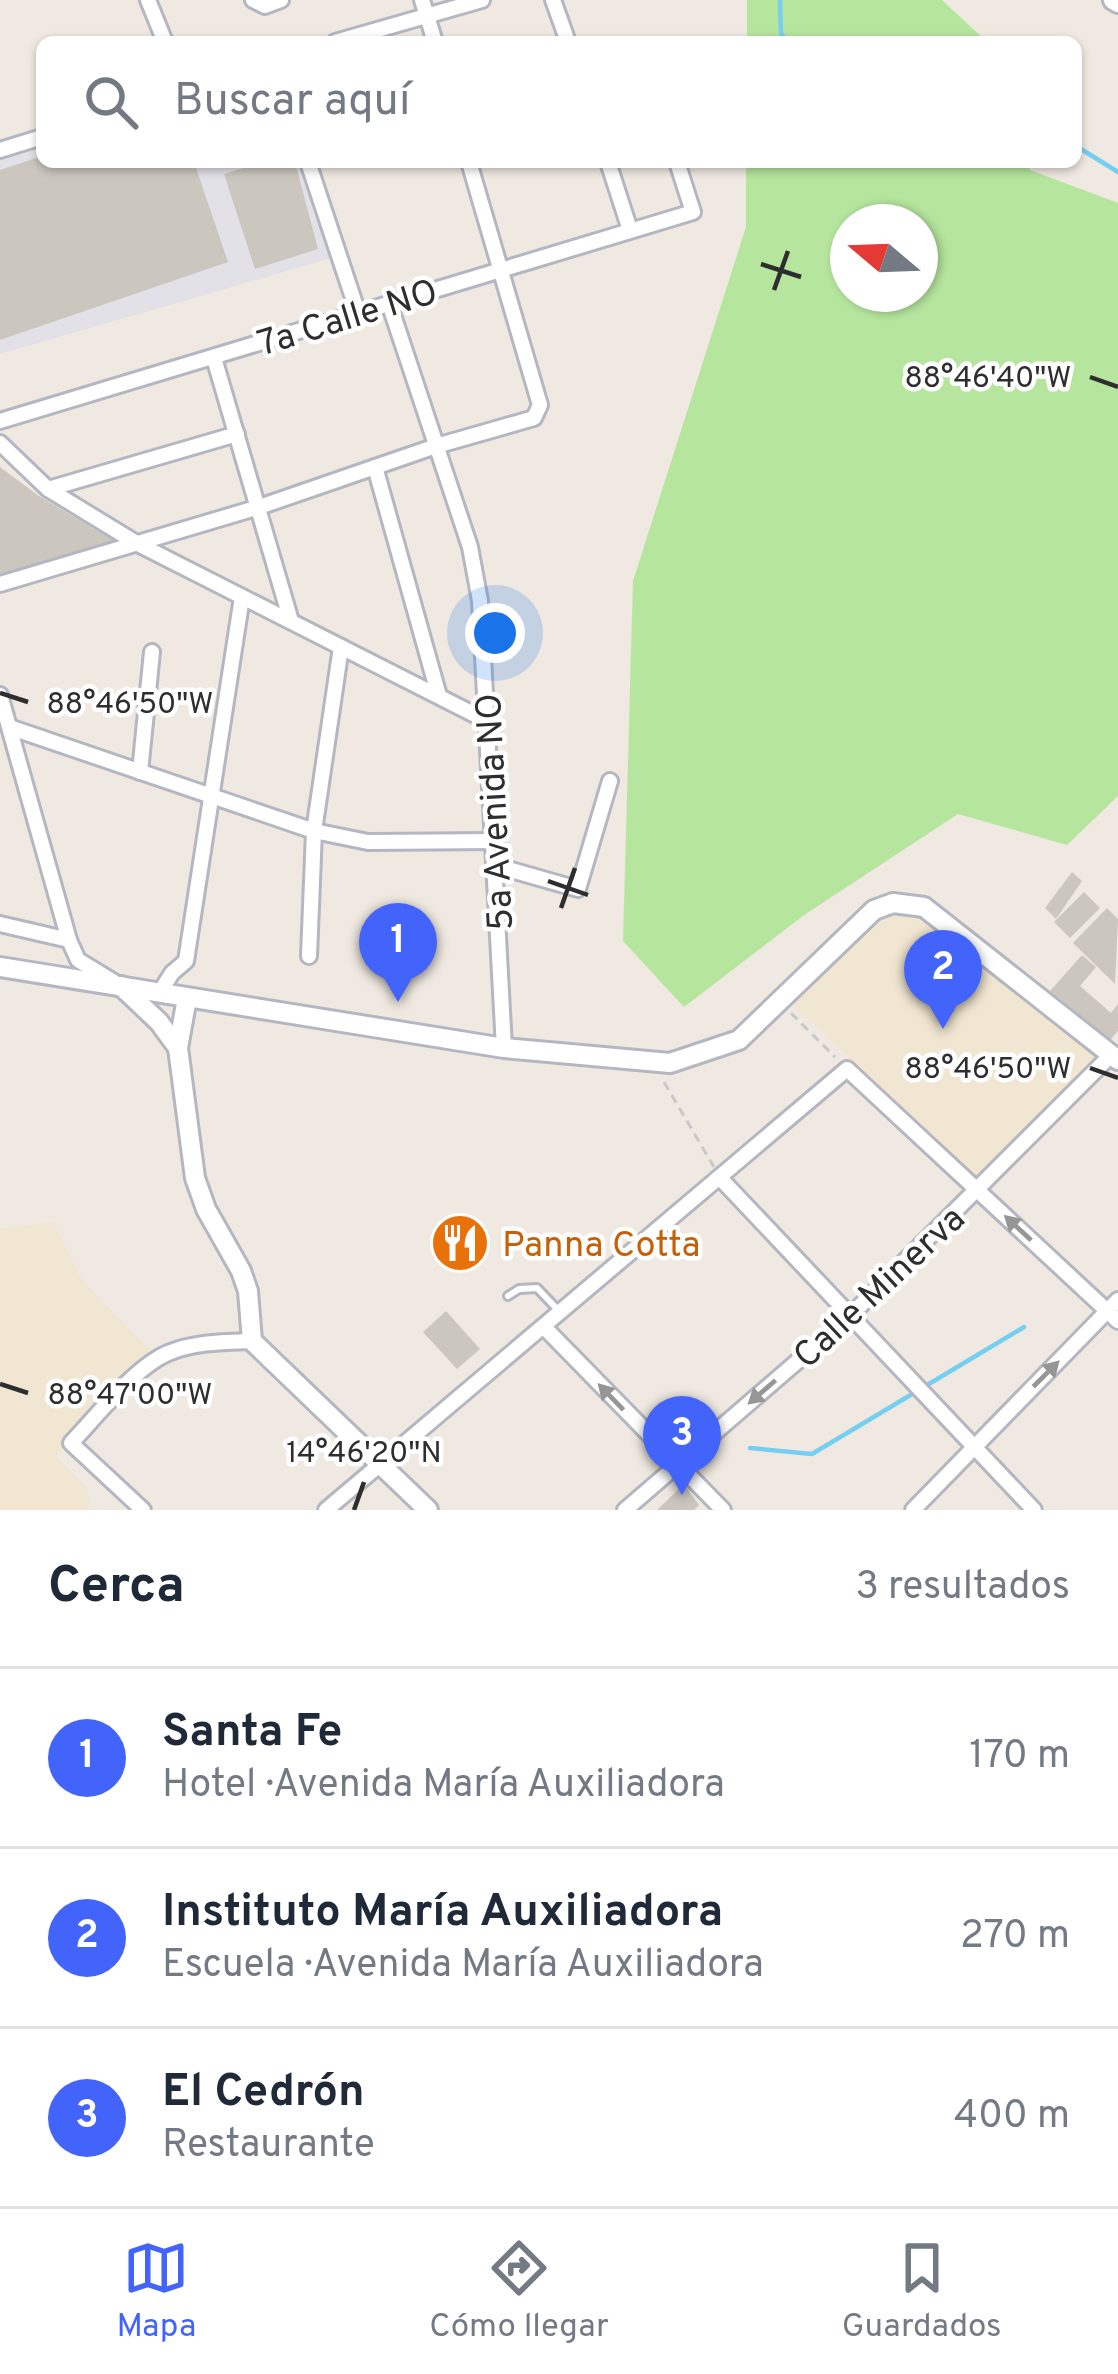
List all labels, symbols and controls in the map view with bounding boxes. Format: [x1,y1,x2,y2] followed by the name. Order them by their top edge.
[36,36,1082,168] search box
[78,69,144,135] icon: search
[174,74,410,131] text: Buscar aquí
[830,204,938,312] north arrow
[253,271,444,369] street label: 7a Calle NO
[904,361,1072,398] text: 88°46'40"W
[465,603,525,663] your location
[46,687,214,724] text: 88°46'50"W
[468,692,526,932] street label: 5a Avenida NO
[359,903,437,1002] pin: 1
[904,930,982,1029] pin: 2
[904,1052,1072,1089] text: 88°46'50"W
[785,1198,976,1380] street label: Calle Minerva
[429,1212,491,1274] restaurant icon: Panna Cotta
[1003,1214,1032,1242] one-way arrow
[502,1224,700,1270] place label: Panna Cotta
[1031,1360,1059,1389] one-way arrow
[48,1378,212,1415] text: 88°47'00"W
[747,1378,777,1405] one-way arrow
[598,1383,626,1412] one-way arrow
[643,1396,721,1495] pin: 3
[286,1436,442,1473] text: 14°46'20"N
[48,1556,185,1621] text: Cerca
[855,1564,1070,1613] text: 3 resultados
[162,1705,342,1762] text: Santa Fe
[79,1733,95,1782] text: 1
[969,1733,1070,1782] text: 170 m
[162,1762,725,1811] text: Hotel · Avenida María Auxiliadora
[162,1885,723,1942] text: Instituto María Auxiliadora
[75,1913,99,1962] text: 2
[960,1913,1070,1962] text: 270 m
[162,1942,764,1991] text: Escuela · Avenida María Auxiliadora
[162,2065,365,2122] text: El Cedrón
[75,2093,99,2142] text: 3
[954,2093,1070,2142] text: 400 m
[162,2122,375,2171] text: Restaurante
[116,2235,196,2349] tab: Mapa
[429,2235,609,2349] tab: Cómo llegar
[842,2235,1002,2349] tab: Guardados

